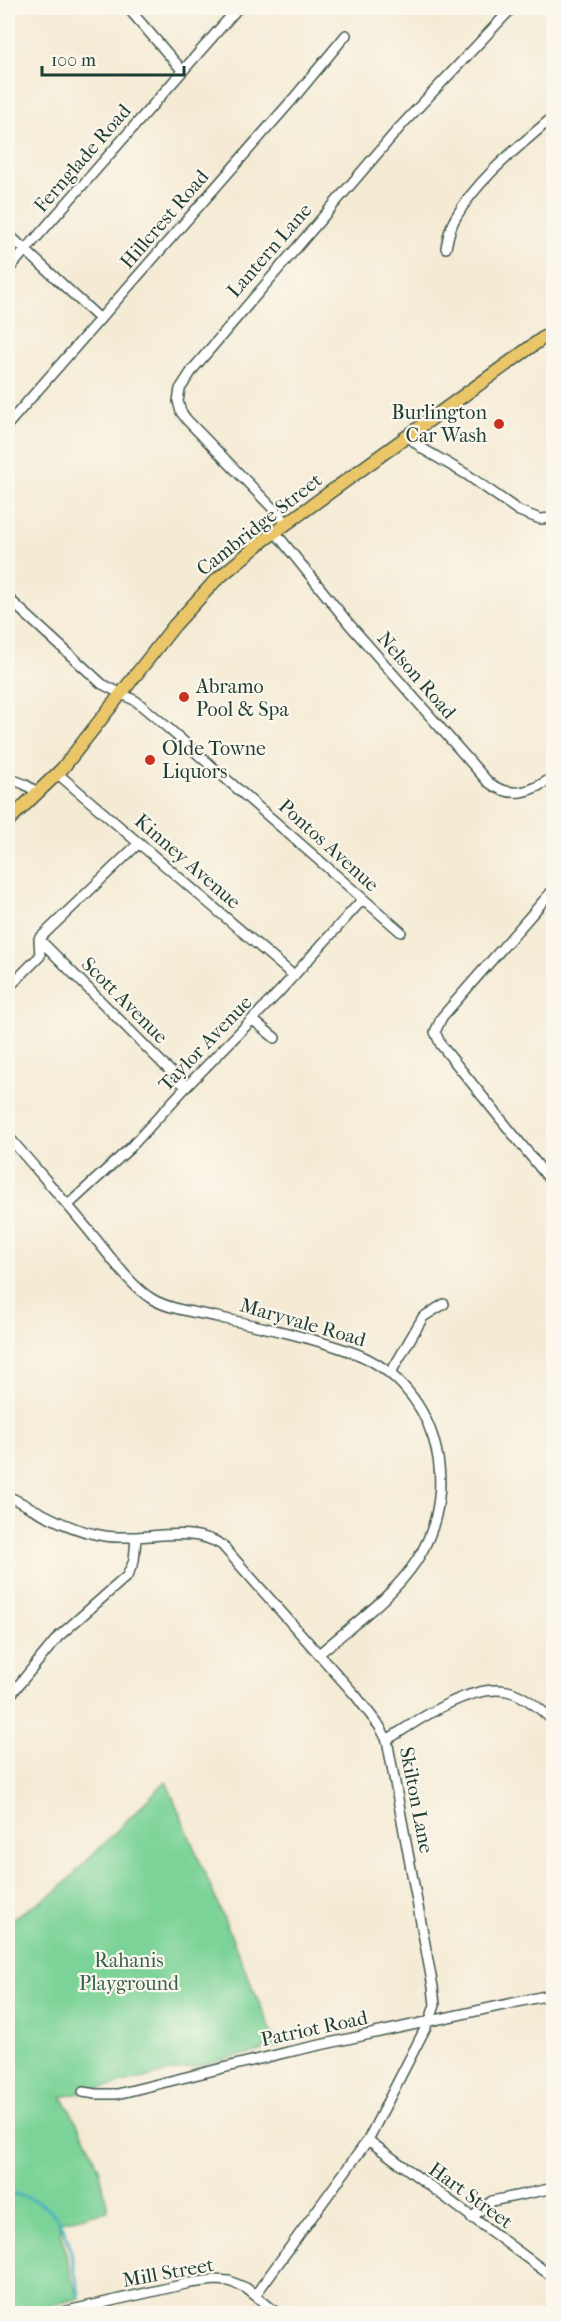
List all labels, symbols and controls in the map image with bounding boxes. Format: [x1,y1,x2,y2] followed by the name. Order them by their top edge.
[42,39,184,77] scale bar
[51,50,96,71] text: 100 m
[29,99,136,217] street label: Fernglade Road
[115,164,214,273] street label: Hillcrest Road
[222,199,317,302] street label: Lantern Lane
[392,401,488,447] place label: Burlington Car Wash
[492,417,506,431] marker: Burlington Car Wash
[192,468,326,580] street label: Cambridge Street
[373,627,461,724] street label: Nelson Road
[195,675,289,721] place label: Abramo Pool & Spa
[177,690,191,704] marker: Abramo Pool & Spa
[162,737,266,783] place label: Olde Towne Liquors
[143,753,157,767] marker: Olde Towne Liquors
[274,794,383,896] street label: Pontos Avenue
[130,809,245,914] street label: Kinney Avenue
[77,953,173,1048] street label: Scott Avenue
[154,991,257,1096] street label: Taylor Avenue
[237,1294,370,1352] street label: Maryvale Road
[395,1745,438,1855] street label: Skilton Lane
[79,1949,180,1995] park label: Rahanis Playground
[259,2006,371,2051] street label: Patriot Road
[424,2157,517,2233] street label: Hart Street
[121,2253,216,2292] street label: Mill Street

